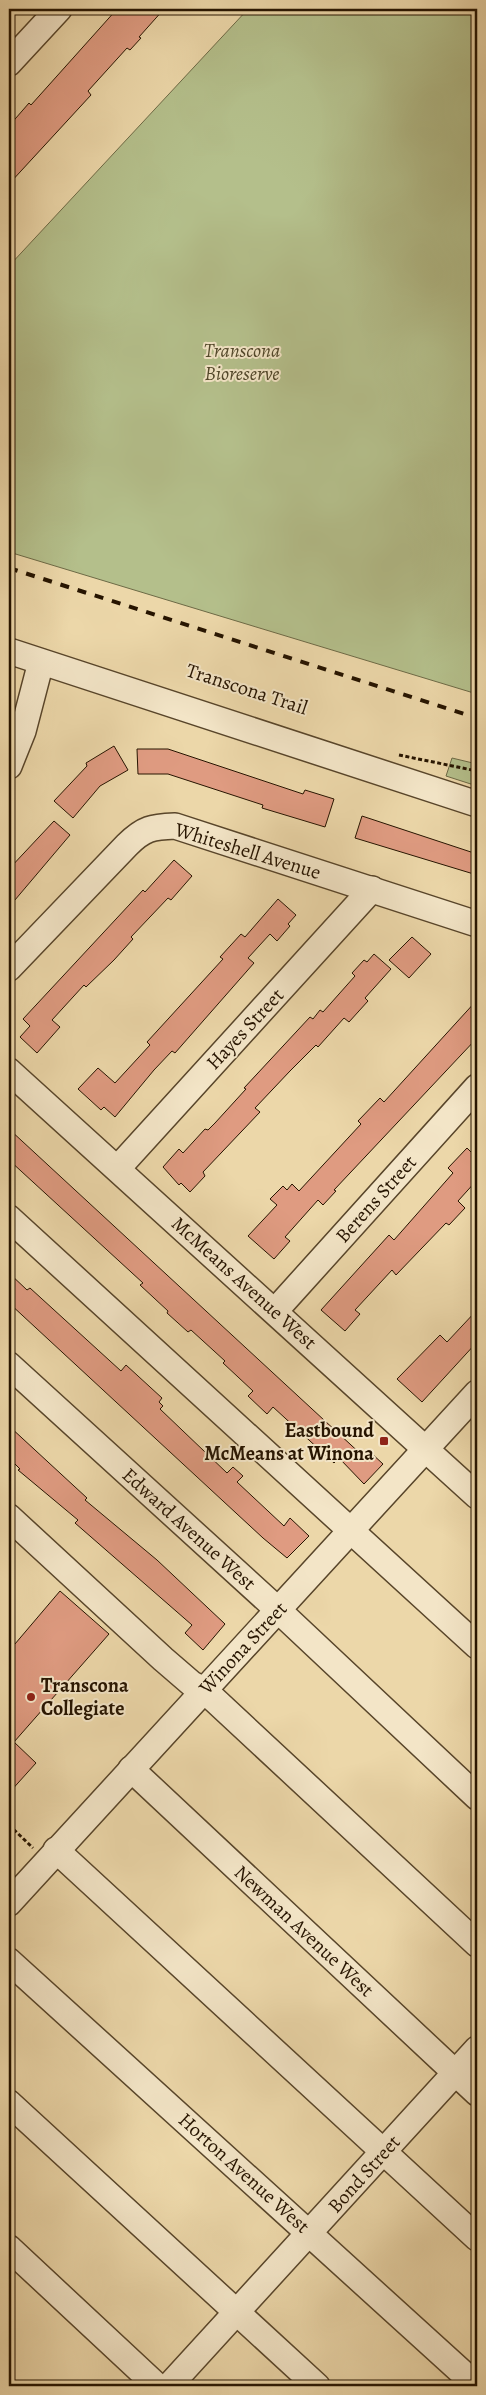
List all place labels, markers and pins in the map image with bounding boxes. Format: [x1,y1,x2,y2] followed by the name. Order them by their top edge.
[204,1417,374,1467] place label: Eastbound McMeans at Winona
[378,1435,390,1447] marker: Eastbound McMeans at Winona
[41,1672,129,1722] place label: Transcona Collegiate
[25,1691,37,1703] marker: Transcona Collegiate

